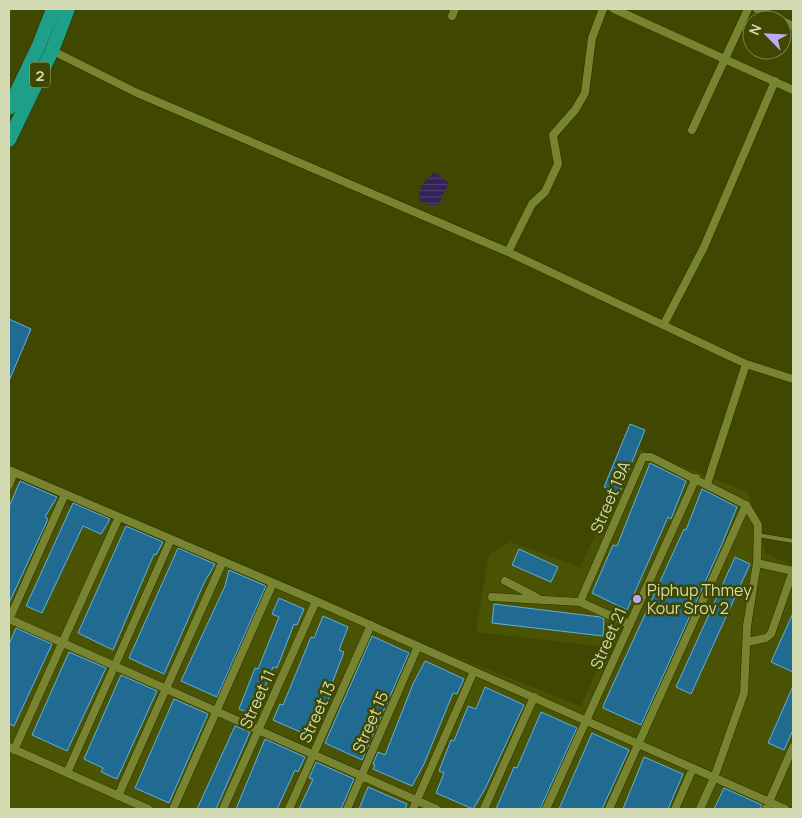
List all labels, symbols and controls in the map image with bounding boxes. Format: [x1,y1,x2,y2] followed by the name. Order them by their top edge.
[742,10,792,60] north arrow
[744,21,765,38] text: N
[30,62,50,88] road number: 2
[585,457,635,537] street label: Street 19A
[647,579,752,619] place label: Piphup Thmey Kour Srov 2
[631,593,643,605] marker: Piphup Thmey Kour Srov 2
[585,604,631,672] street label: Street 21
[234,666,280,732] street label: Street 11
[294,678,340,746] street label: Street 13
[347,688,393,756] street label: Street 15

